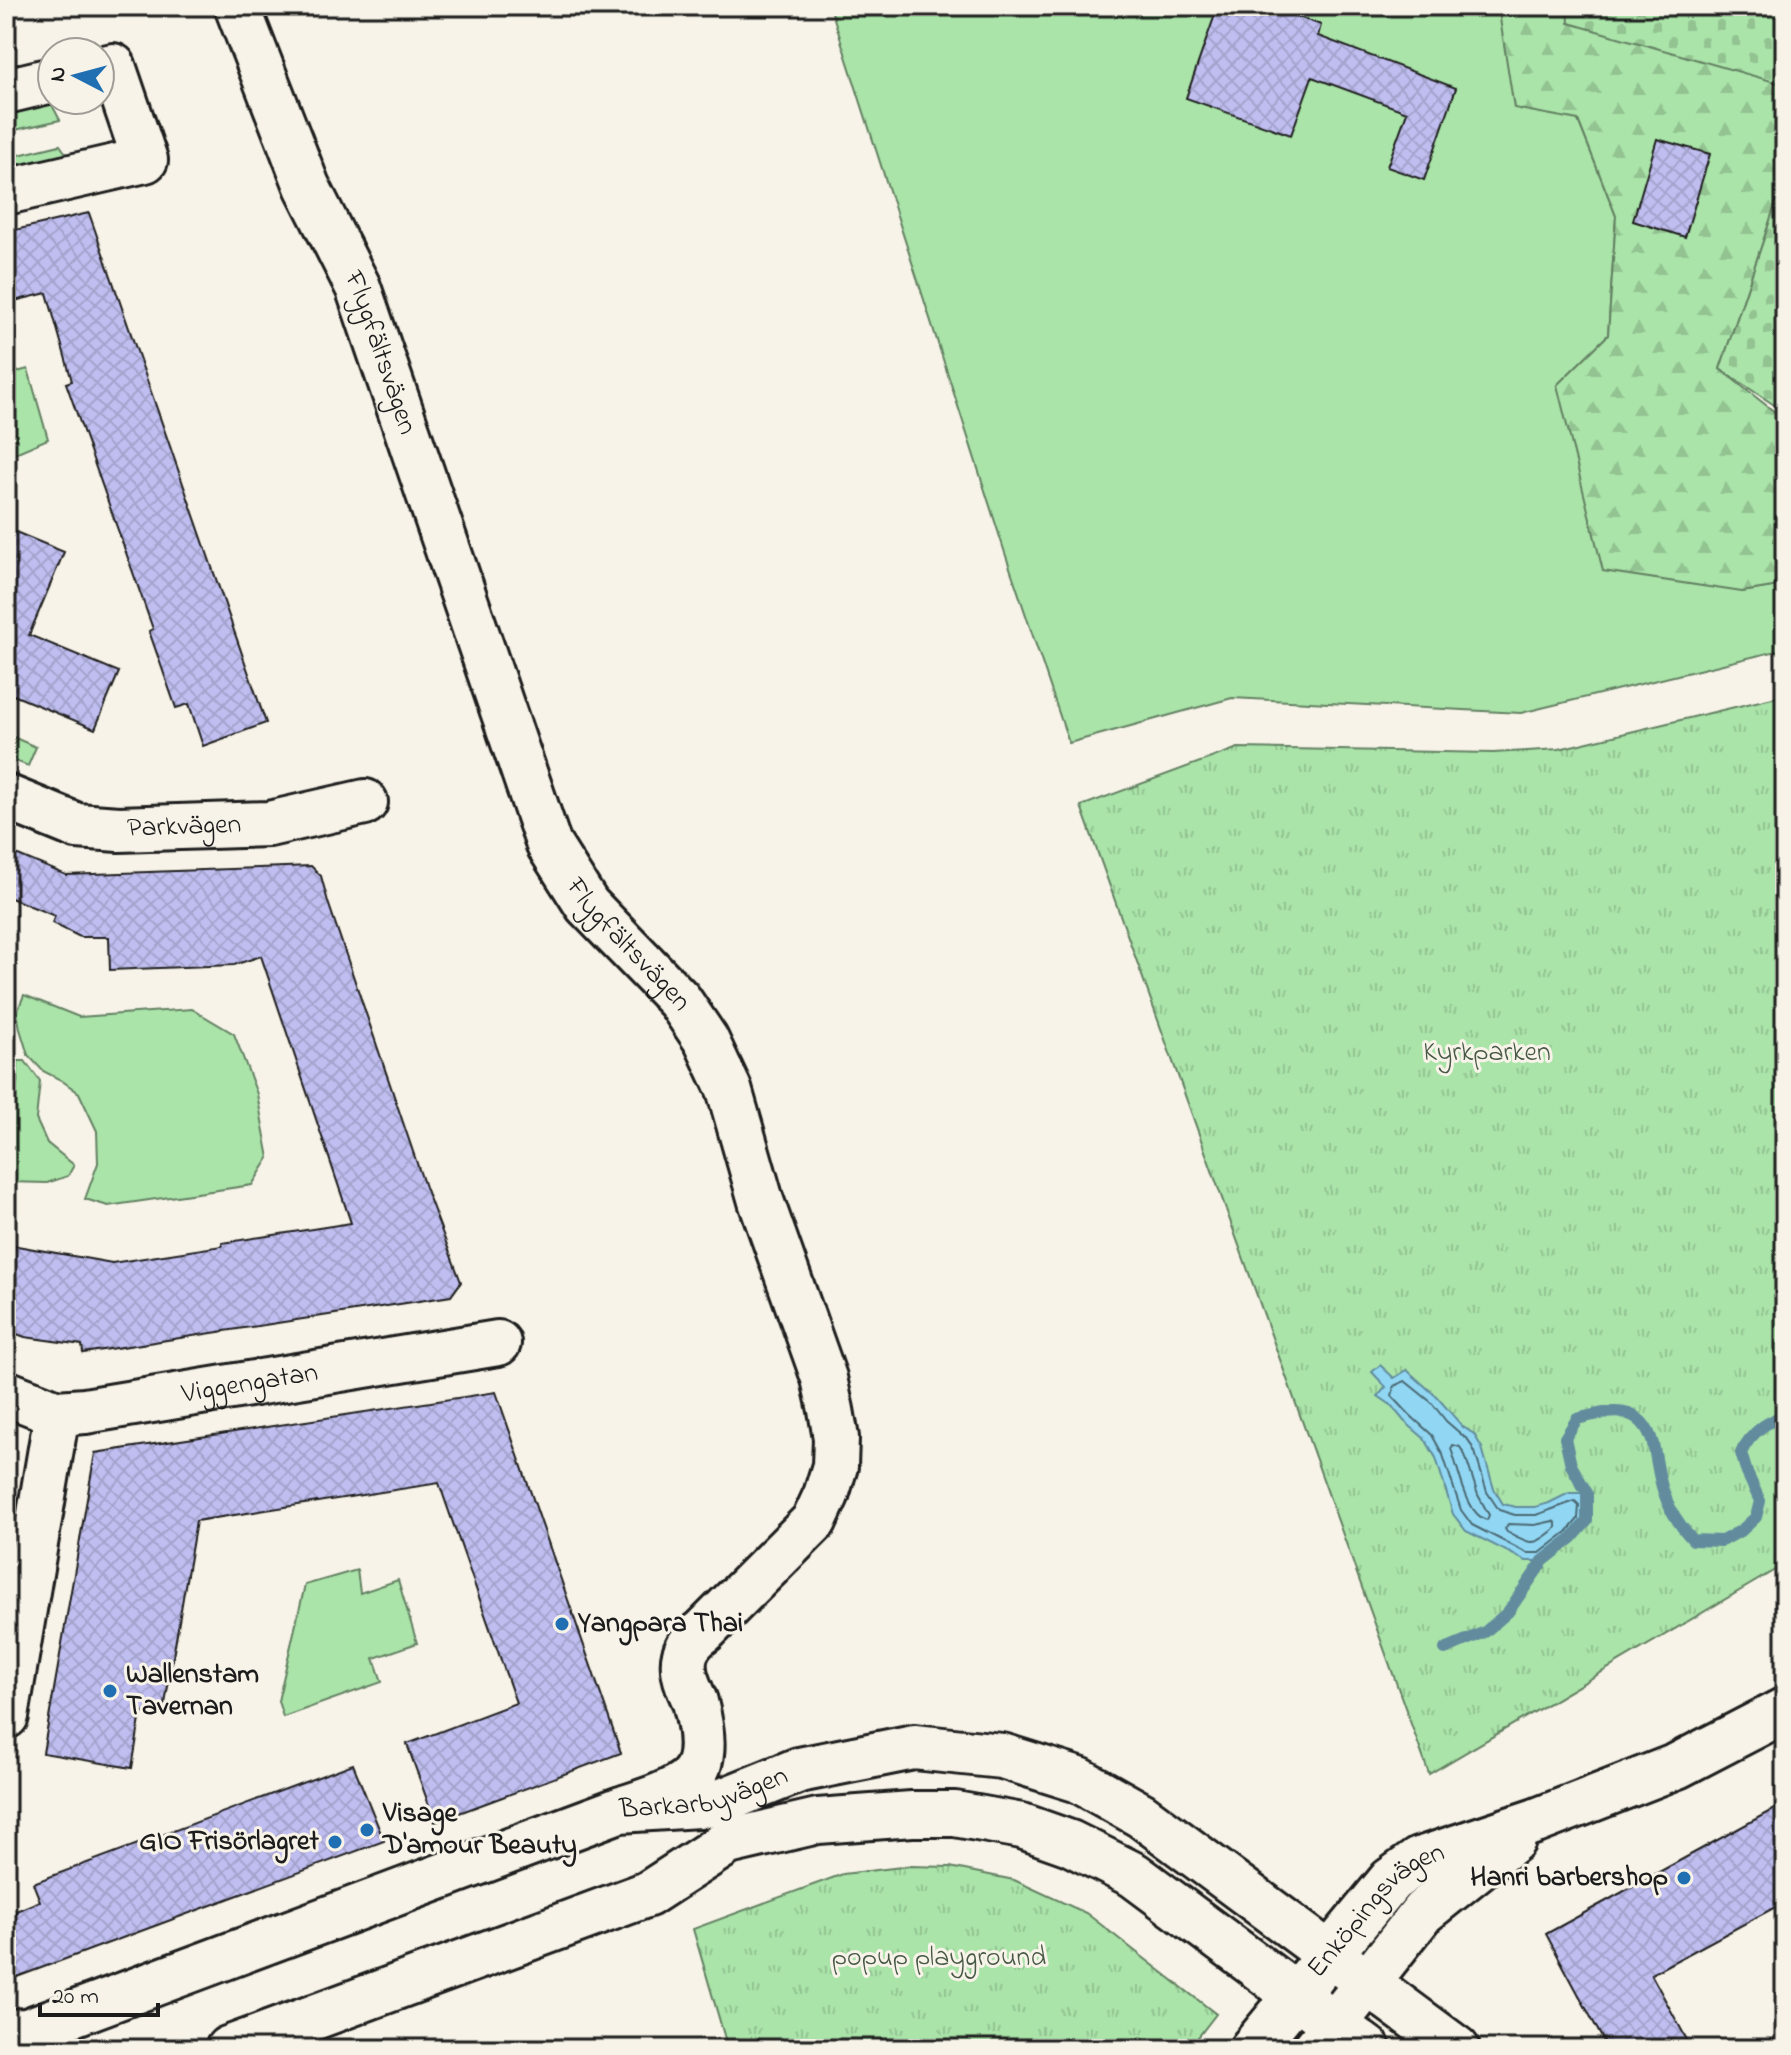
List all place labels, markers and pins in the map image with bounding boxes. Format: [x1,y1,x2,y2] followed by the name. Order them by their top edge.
[577,1604,743,1646] place label: Yangpara Thai
[553,1615,571,1633] marker: Yangpara Thai
[126,1655,259,1728] place label: Wallenstam Tavernan
[101,1682,119,1700] marker: Wallenstam Tavernan
[381,1794,577,1867] place label: Visage D'amour Beauty
[358,1821,376,1839] marker: Visage D'amour Beauty
[139,1822,320,1864] place label: GIO Frisörlagret
[326,1833,344,1851] marker: GIO Frisörlagret
[1470,1858,1668,1899] place label: Hanri barbershop
[1675,1869,1693,1887] marker: Hanri barbershop

